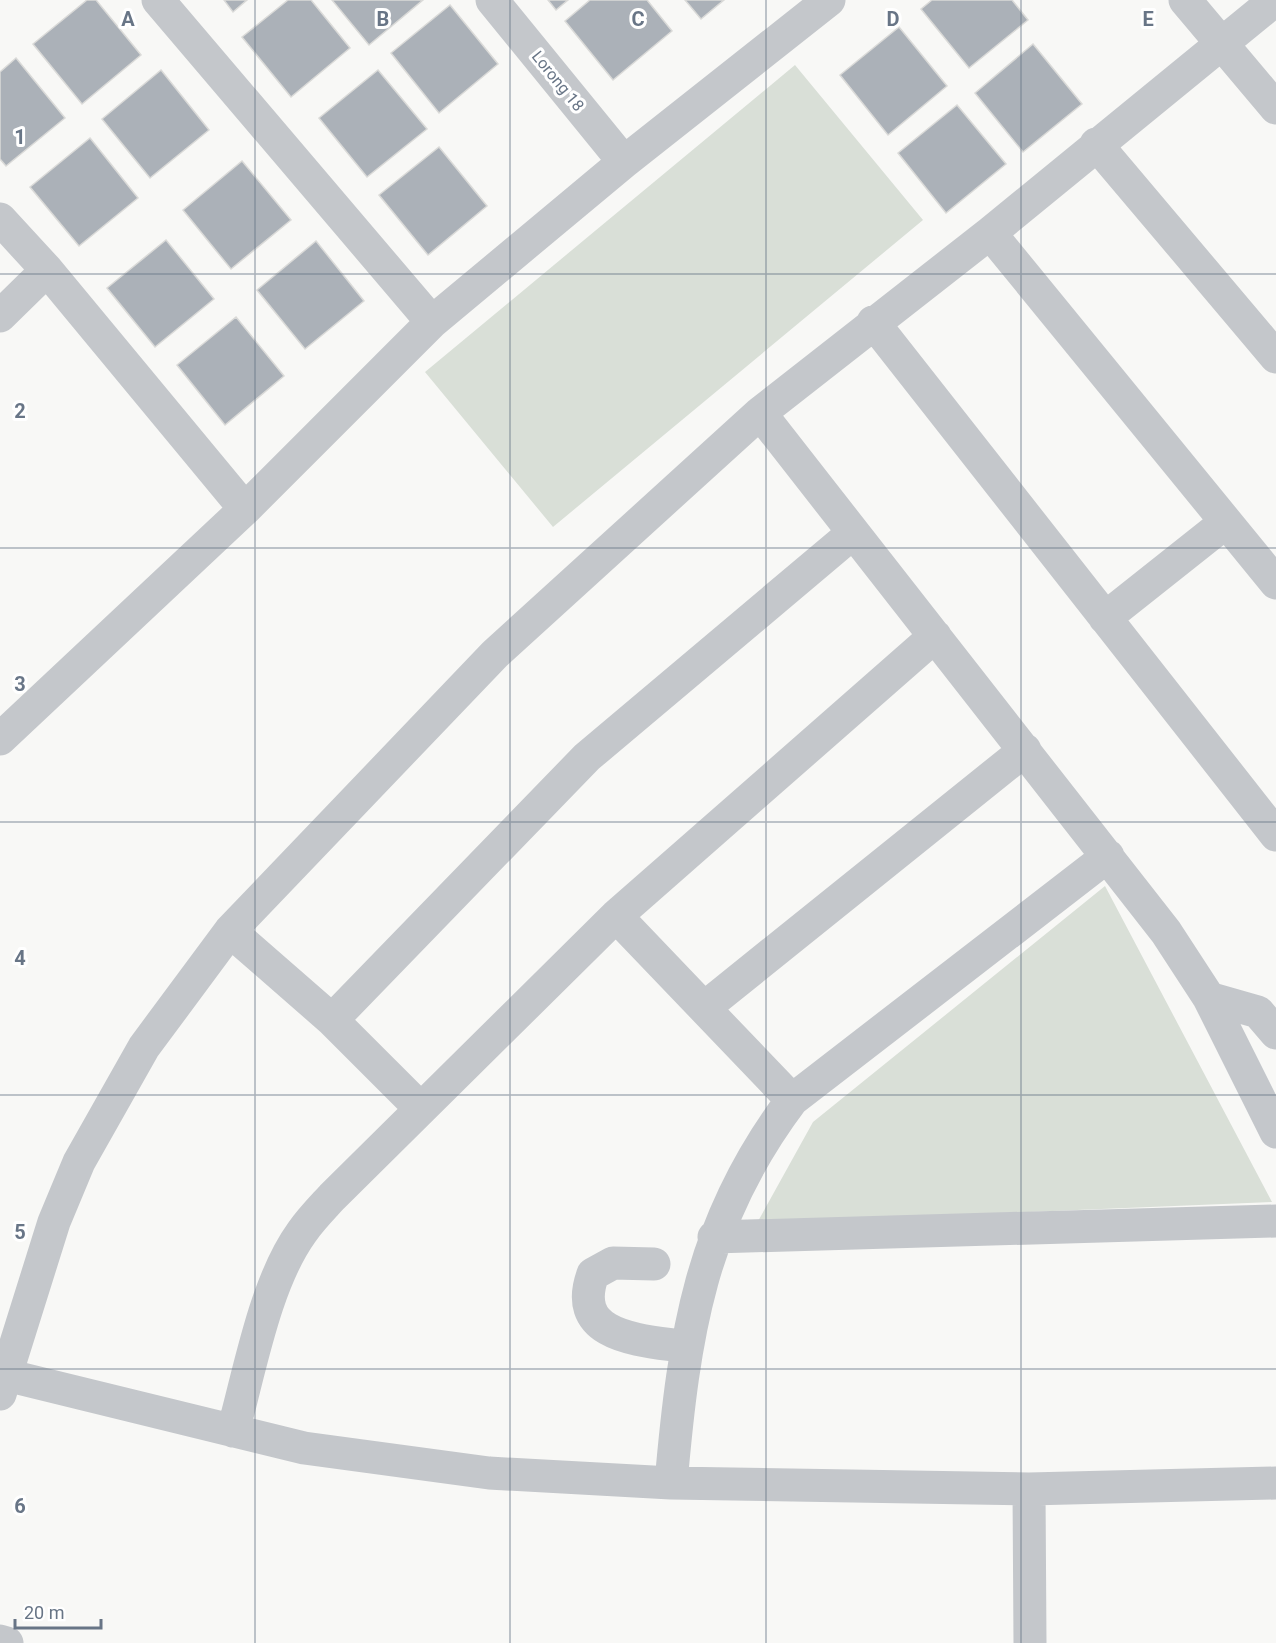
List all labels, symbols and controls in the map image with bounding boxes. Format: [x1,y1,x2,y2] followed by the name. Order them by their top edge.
[121,7,135,31] text: A
[377,7,389,31] text: B
[631,7,645,31] text: C
[887,7,900,31] text: D
[1142,7,1154,31] text: E
[528,47,588,115] street label: Lorong 18
[14,125,26,149] text: 1
[14,399,26,423] text: 2
[14,672,26,696] text: 3
[14,946,26,970] text: 4
[14,1220,26,1244] text: 5
[14,1494,26,1518] text: 6
[15,1592,100,1630] scale bar
[24,1602,64,1623] text: 20 m

